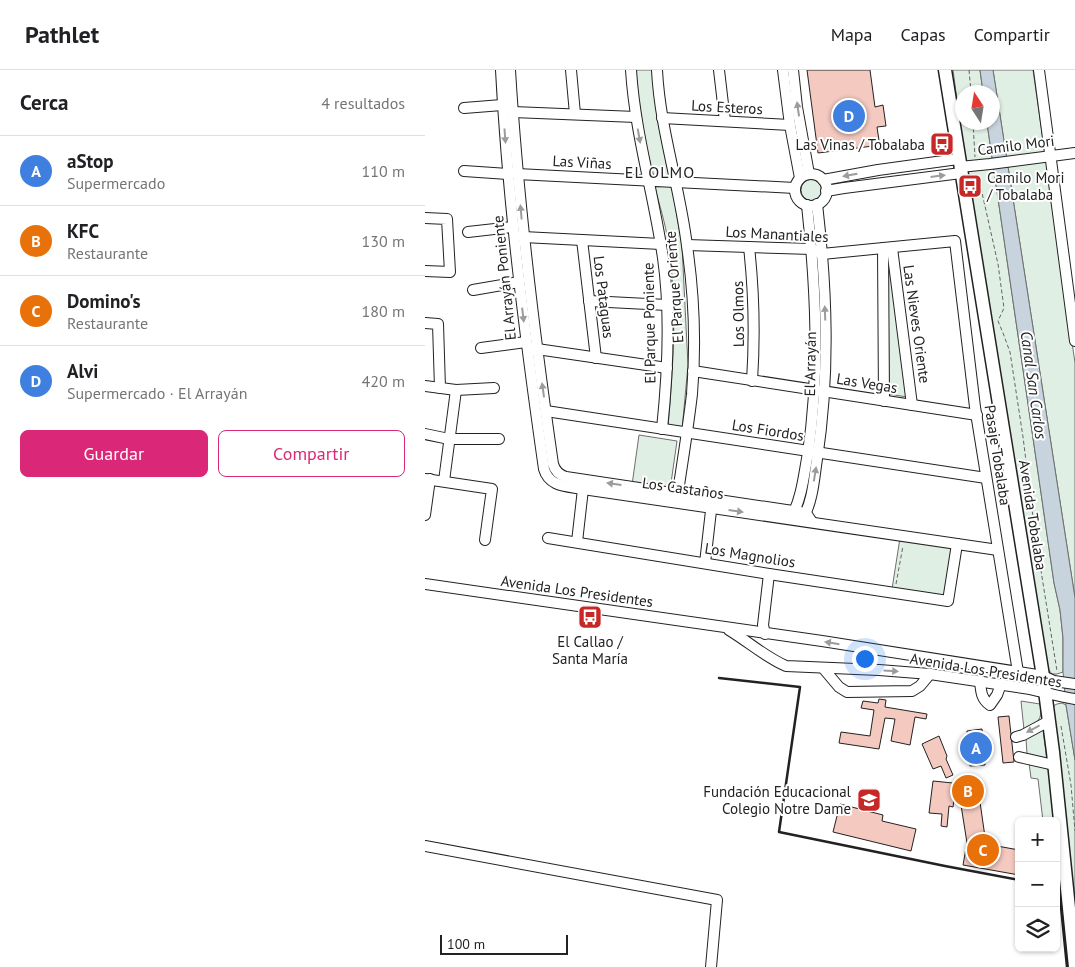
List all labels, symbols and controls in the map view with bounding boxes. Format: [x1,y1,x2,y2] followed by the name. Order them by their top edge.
[25,19,99,50] text: Pathlet
[831,23,873,46] text: Mapa
[901,23,946,46] text: Capas
[974,23,1050,46] text: Compartir
[955,85,1000,130] north arrow
[20,89,69,116] text: Cerca
[321,93,405,113] text: 4 resultados
[691,96,763,118] street label: Los Esteros
[833,97,865,135] pin: D
[793,100,801,116] one-way arrow
[501,128,509,144] one-way arrow
[636,128,644,144] one-way arrow
[929,131,955,157] bus stop icon: Las Vinas / Tobalaba
[976,131,1056,159] street label: Camilo Mori
[796,135,925,154] place label: Las Vinas / Tobalaba
[67,149,114,173] text: aStop
[552,151,612,173] street label: Las Viñas
[31,161,41,181] text: A
[362,161,405,181] text: 110 m
[625,162,695,182] district label: EL OLMO
[986,168,1064,204] place label: Camilo Mori / Tobalaba
[842,172,858,180] one-way arrow
[930,172,946,180] one-way arrow
[67,173,165,193] text: Supermercado
[957,173,983,199] bus stop icon: Camilo Mori / Tobalaba
[517,203,525,219] one-way arrow
[488,215,520,341] street label: El Arrayán Poniente
[67,219,99,243] text: KFC
[725,222,829,246] street label: Los Manantiales
[661,230,687,344] street label: El Parque Oriente
[31,231,41,251] text: B
[362,231,405,251] text: 130 m
[67,243,148,263] text: Restaurante
[590,255,618,339] street label: Los Pataguas
[638,262,660,384] street label: El Parque Poniente
[899,264,935,384] street label: Las Nieves Oriente
[728,281,748,347] street label: Los Olmos
[67,289,141,313] text: Domino's
[32,301,40,321] text: C
[362,301,405,321] text: 180 m
[821,304,829,320] one-way arrow
[519,308,527,324] one-way arrow
[67,313,148,333] text: Restaurante
[1017,330,1052,441] water label: Canal San Carlos
[800,331,820,397] street label: El Arrayán
[67,359,98,383] text: Alvi
[835,369,899,397] street label: Las Vegas
[31,371,41,391] text: D
[362,371,405,391] text: 420 m
[538,382,546,398] one-way arrow
[67,383,247,403] text: Supermercado · El Arrayán
[981,403,1015,507] street label: Pasaje Tobalaba
[731,415,805,445] street label: Los Fiordos
[20,430,208,477] button: Guardar
[218,430,405,477] button: Compartir
[1015,458,1051,572] street label: Avenida Tobalaba
[811,466,819,482] one-way arrow
[641,473,725,503] street label: Los Castaños
[605,480,621,488] one-way arrow
[728,507,744,515] one-way arrow
[703,538,797,572] street label: Los Magnolios
[500,571,654,611] street label: Avenida Los Presidentes
[577,604,603,630] bus stop icon: El Callao / Santa María
[552,632,628,668] place label: El Callao / Santa María
[823,639,839,647] one-way arrow
[852,646,878,672] your location
[909,649,1063,691] street label: Avenida Los Presidentes
[883,667,899,675] one-way arrow
[1026,725,1040,734] one-way arrow
[960,729,992,767] pin: A
[952,772,984,810] pin: B
[703,782,852,818] place label: Fundación Educacional Colegio Notre Dame
[856,787,882,813] school or university icon: Fundación Educacional Colegio Notre Dame
[1015,817,1060,952] map controls
[1015,817,1060,862] button: +
[967,831,999,869] pin: C
[1015,862,1060,907] button: −
[1015,907,1060,952] button: layers
[440,932,567,955] scale bar
[447,935,485,953] text: 100 m

